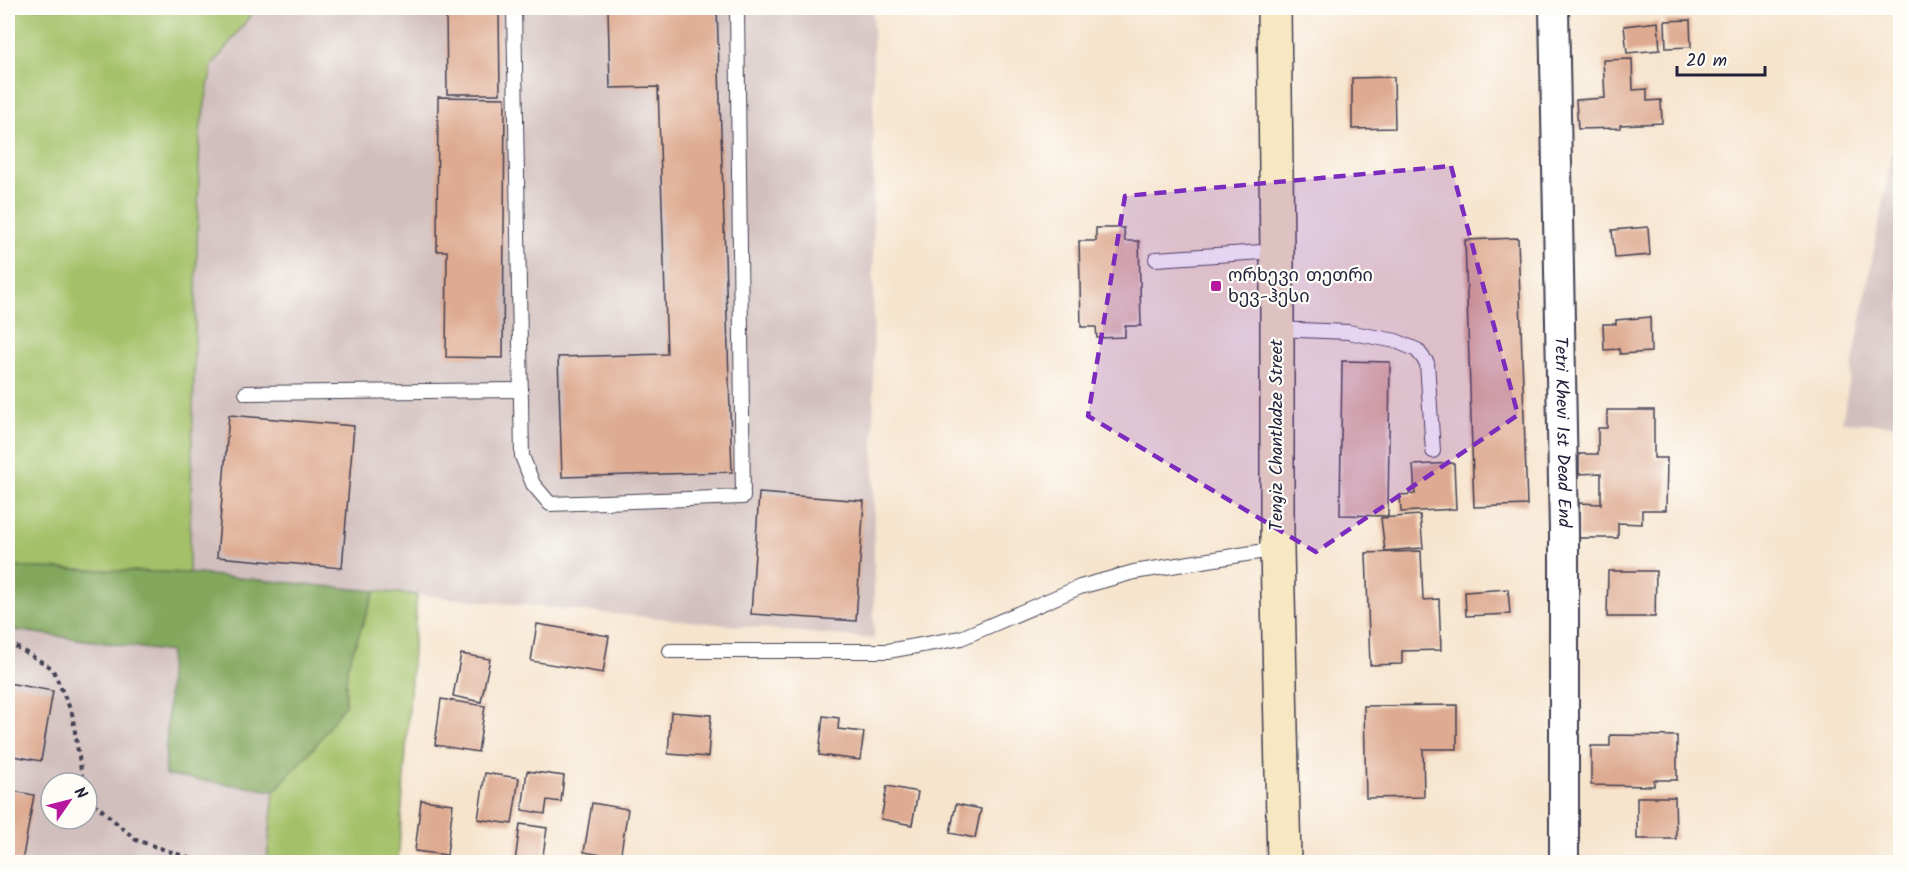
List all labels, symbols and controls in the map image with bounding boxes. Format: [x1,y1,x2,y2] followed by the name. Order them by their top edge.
[1677,39,1766,77] scale bar
[1686,47,1727,76] text: 20 m
[1228,262,1373,312] place label: ორხევი თეთრი ხევ-ჰესი
[1209,279,1223,293] marker: ორხევი თეთრი ხევ-ჰესი
[1546,336,1578,529] street label: Tetri Khevi 1st Dead End
[1263,338,1292,531] street label: Tengiz Chantladze Street
[39,771,99,831] north arrow
[67,782,93,805] text: N

